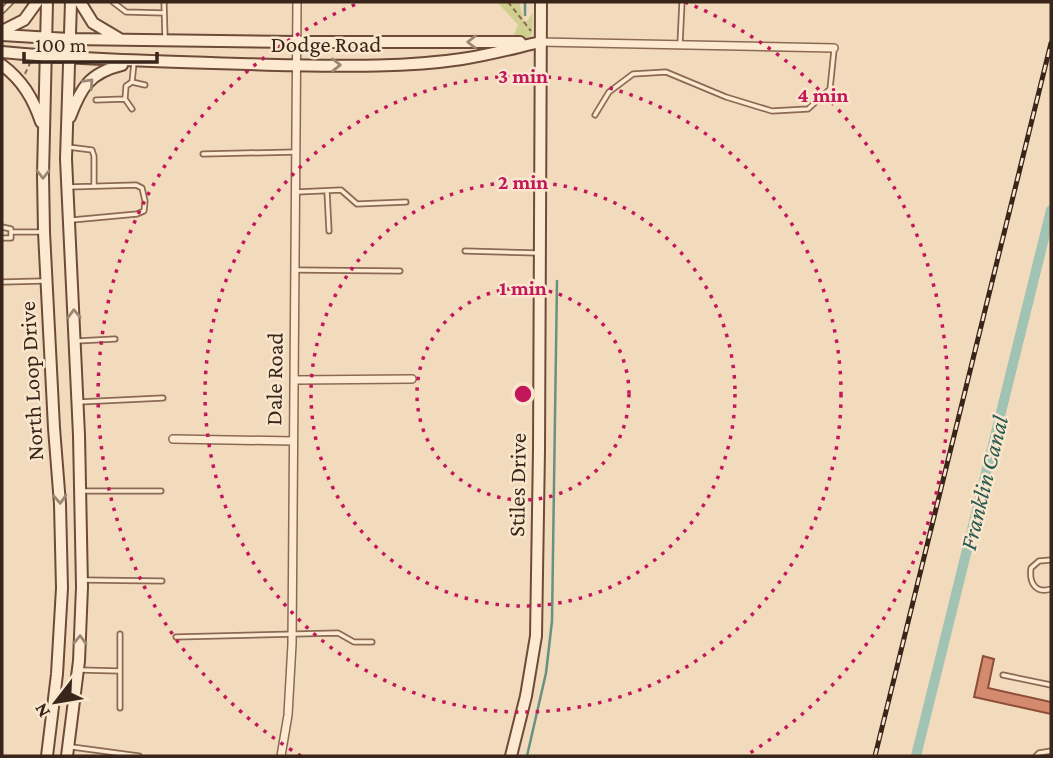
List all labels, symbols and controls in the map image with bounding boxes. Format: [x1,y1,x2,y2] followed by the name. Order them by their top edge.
[24,21,158,65] scale bar
[271,31,381,57] street label: Dodge Road
[35,33,87,57] text: 100 m
[466,34,477,50] one-way arrow
[330,58,341,73] one-way arrow
[498,64,548,88] text: 3 min
[81,78,94,91] one-way arrow
[797,83,849,107] text: 4 min
[35,169,51,179] one-way arrow
[498,170,548,194] text: 2 min
[499,276,547,300] text: 1 min
[14,301,48,461] street label: North Loop Drive
[66,309,81,320] one-way arrow
[260,332,288,426] street label: Dale Road
[511,382,535,406] centre of rings
[954,412,1013,553] water label: Franklin Canal
[503,433,531,537] street label: Stiles Drive
[52,493,67,504] one-way arrow
[72,634,88,645] one-way arrow
[21,667,91,737] north arrow
[29,699,54,721] text: N

